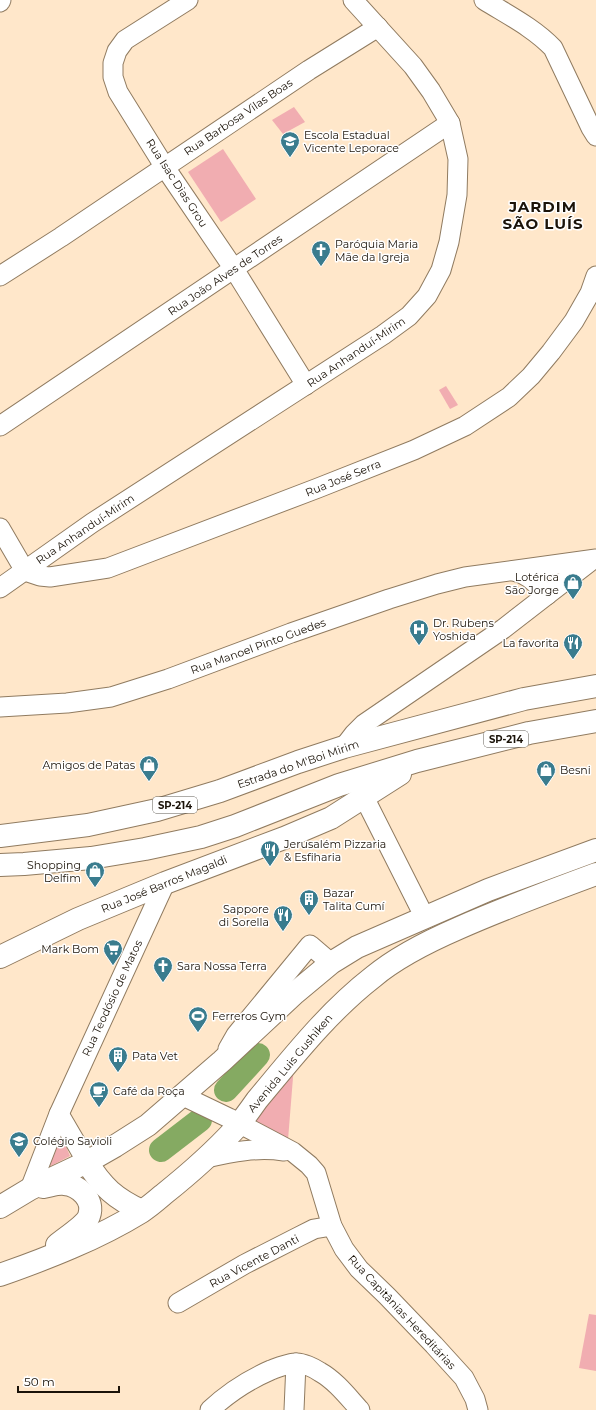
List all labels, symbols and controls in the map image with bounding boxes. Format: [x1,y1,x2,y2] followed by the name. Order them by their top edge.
[181,75,296,159] street label: Rua Barbosa Vilas Boas
[304,128,399,155] place label: Escola Estadual Vicente Leporace
[279,130,301,158] school or university icon: Escola Estadual Vicente Leporace
[143,136,211,230] street label: Rua Isac Dias Grou
[502,197,584,233] district label: JARDIM SÃO LUÍS
[165,231,285,319] street label: Rua João Alves de Torres
[335,237,418,264] place label: Paróquia Maria Mãe da Igreja
[310,239,332,267] church icon: Paróquia Maria Mãe da Igreja
[304,314,408,390] street label: Rua Anhanduí-Mirim
[303,456,383,500] street label: Rua José Serra
[33,491,137,567] street label: Rua Anhanduí-Mirim
[505,570,559,597] place label: Lotérica São Jorge
[562,572,584,600] shop icon: Lotérica São Jorge
[188,615,328,677] street label: Rua Manoel Pinto Guedes
[433,616,494,643] place label: Dr. Rubens Yoshida
[408,618,430,646] hospital icon: Dr. Rubens Yoshida
[562,632,584,660] restaurant icon: La favorita
[503,636,559,650] place label: La favorita
[484,731,528,747] road number: SP-214
[235,737,361,791] street label: Estrada do M'Boi Mirim
[138,754,160,782] shop icon: Amigos de Patas
[42,758,136,772] place label: Amigos de Patas
[535,759,557,787] shop icon: Besni
[560,763,591,777] place label: Besni
[153,797,197,813] road number: SP-214
[283,837,386,864] place label: Jerusalém Pizzaria & Esfiharia
[259,839,281,867] restaurant icon: Jerusalém Pizzaria & Esfiharia
[99,852,229,916] street label: Rua José Barros Magaldi
[27,858,81,885] place label: Shopping Delfim
[84,860,106,888] shop icon: Shopping Delfim
[323,886,386,913] place label: Bazar Talita Cumí
[298,888,320,916] building icon: Bazar Talita Cumí
[219,902,269,929] place label: Sappore di Sorella
[272,904,294,932] restaurant icon: Sappore di Sorella
[79,937,145,1058] street label: Rua Teodósio de Matos
[102,938,124,966] supermarket icon: Mark Bom
[41,942,99,956] place label: Mark Bom
[152,955,174,983] church icon: Sara Nossa Terra
[177,959,267,973] place label: Sara Nossa Terra
[187,1005,209,1033] sports icon: Ferreros Gym
[212,1009,286,1023] place label: Ferreros Gym
[245,1011,335,1115] street label: Avenida Luis Gushiken
[107,1045,129,1073] building icon: Pata Vet
[132,1049,179,1063] place label: Pata Vet
[88,1080,110,1108] cafe icon: Café da Roça
[113,1084,185,1098] place label: Café da Roça
[8,1130,30,1158] school or university icon: Colégio Savioli
[33,1134,112,1148] place label: Colégio Savioli
[207,1231,301,1291] street label: Rua Vicente Danti
[345,1252,459,1373] street label: Rua Capitânias Hereditárias
[18,1368,119,1394] scale bar
[24,1374,55,1389] text: 50 m

